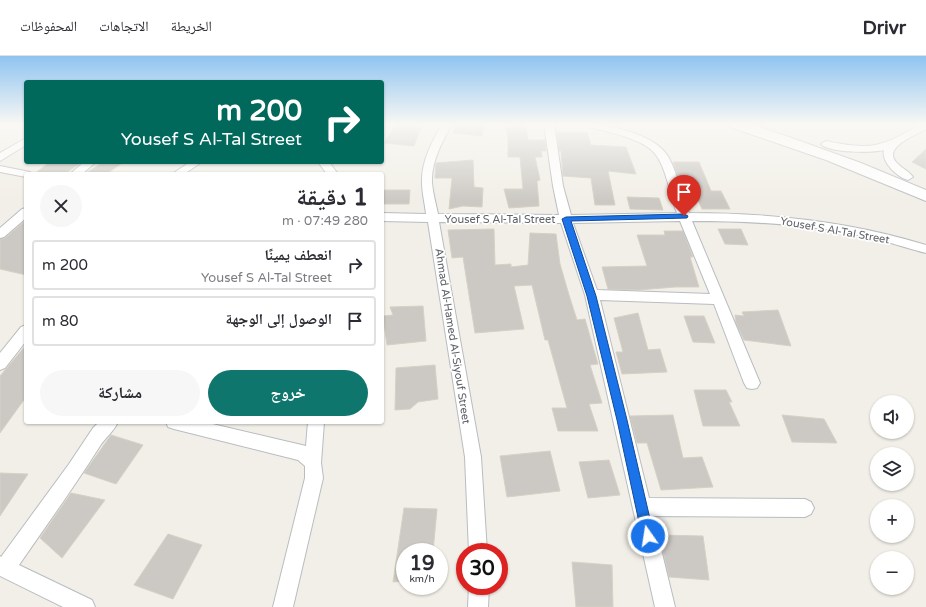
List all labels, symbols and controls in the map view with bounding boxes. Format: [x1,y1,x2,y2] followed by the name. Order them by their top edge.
[863,17,906,39] text: Drivr
[20,18,77,35] text: المحفوظات
[99,18,149,35] text: الاتجاهات
[171,18,212,35] text: الخريطة
[216,94,302,128] text: 200 m
[316,96,368,148] icon: right
[121,128,302,150] text: Yousef S Al-Tal Street
[667,175,701,216] pin
[673,181,695,203] icon: arrive
[296,183,368,212] text: 1 دقيقة
[40,185,82,227] button: close
[282,213,368,229] text: 280 m · 07:49
[445,213,555,226] street label: Yousef S Al-Tal Street
[779,214,891,247] street label: Yousef S Al-Tal Street
[264,246,332,264] text: انعطف يمينًا
[432,247,473,425] street label: Ahmad Al-Hamed Al-Siyouf Street
[344,254,366,276] icon: right
[42,256,88,274] text: 200 m
[201,270,332,286] text: Yousef S Al-Tal Street
[226,310,332,328] text: الوصول إلى الوجهة
[344,310,366,332] icon: arrive
[42,312,79,330] text: 80 m
[40,370,200,416] button: مشاركة
[208,370,368,416] button: خروج
[870,395,914,595] map controls
[870,395,914,439] button: sound
[870,447,914,491] button: layers
[870,499,914,543] button: +
[627,515,669,557] position arrow
[456,543,508,595] speed limit sign: 30
[870,551,914,595] button: −
[409,552,435,576] text: 19
[409,573,435,585] text: km/h

